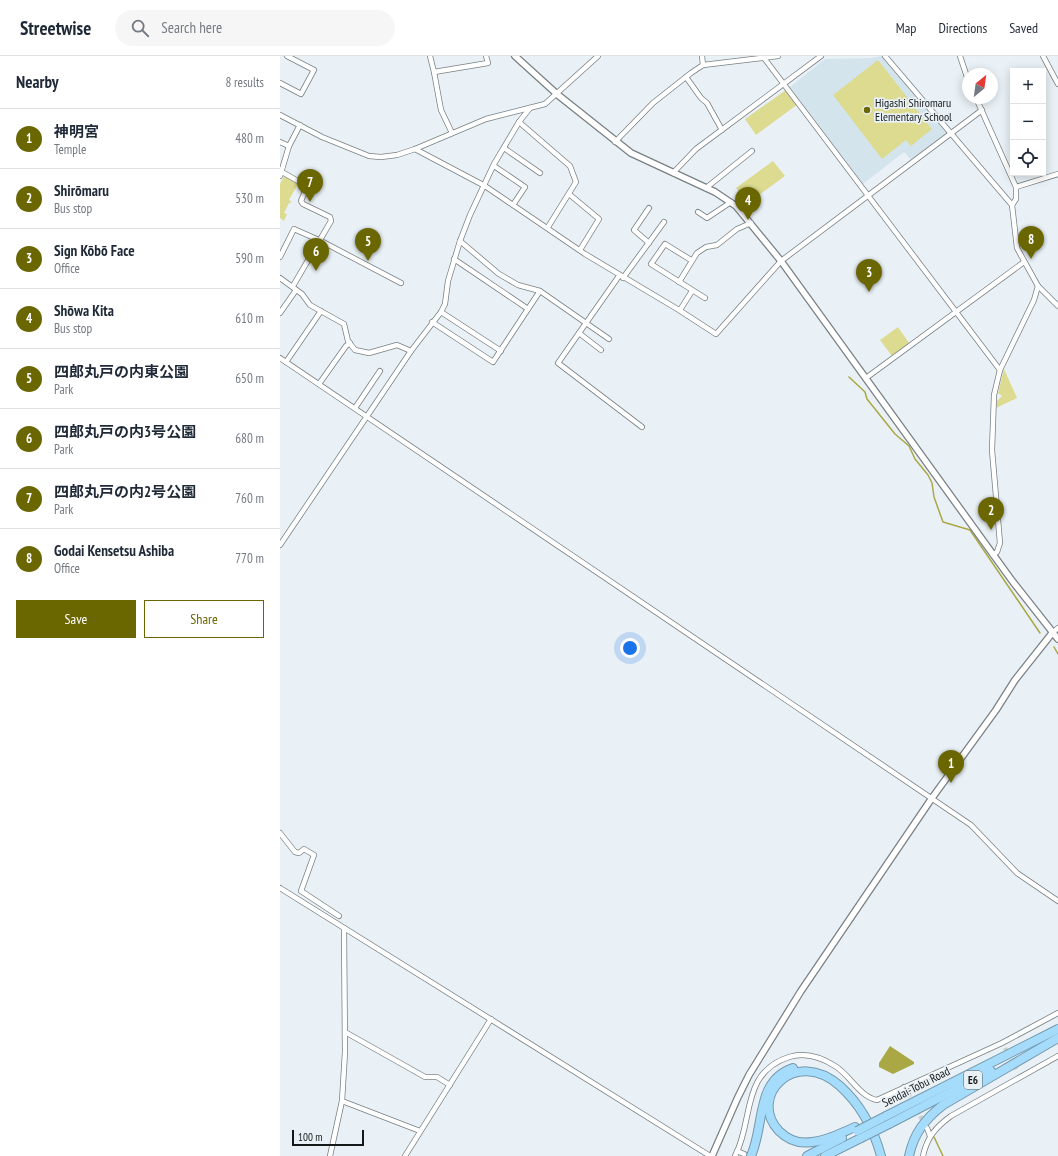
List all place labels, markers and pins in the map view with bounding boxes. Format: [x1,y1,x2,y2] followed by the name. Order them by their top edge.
[875,95,952,124] place label: Higashi Shiromaru Elementary School
[862,105,872,115] marker: Higashi Shiromaru Elementary School
[297,169,323,202] pin: 7
[735,187,761,220] pin: 4
[1018,226,1044,259] pin: 8
[355,228,381,261] pin: 5
[303,238,329,271] pin: 6
[856,259,882,292] pin: 3
[978,497,1004,530] pin: 2
[938,750,964,783] pin: 1

